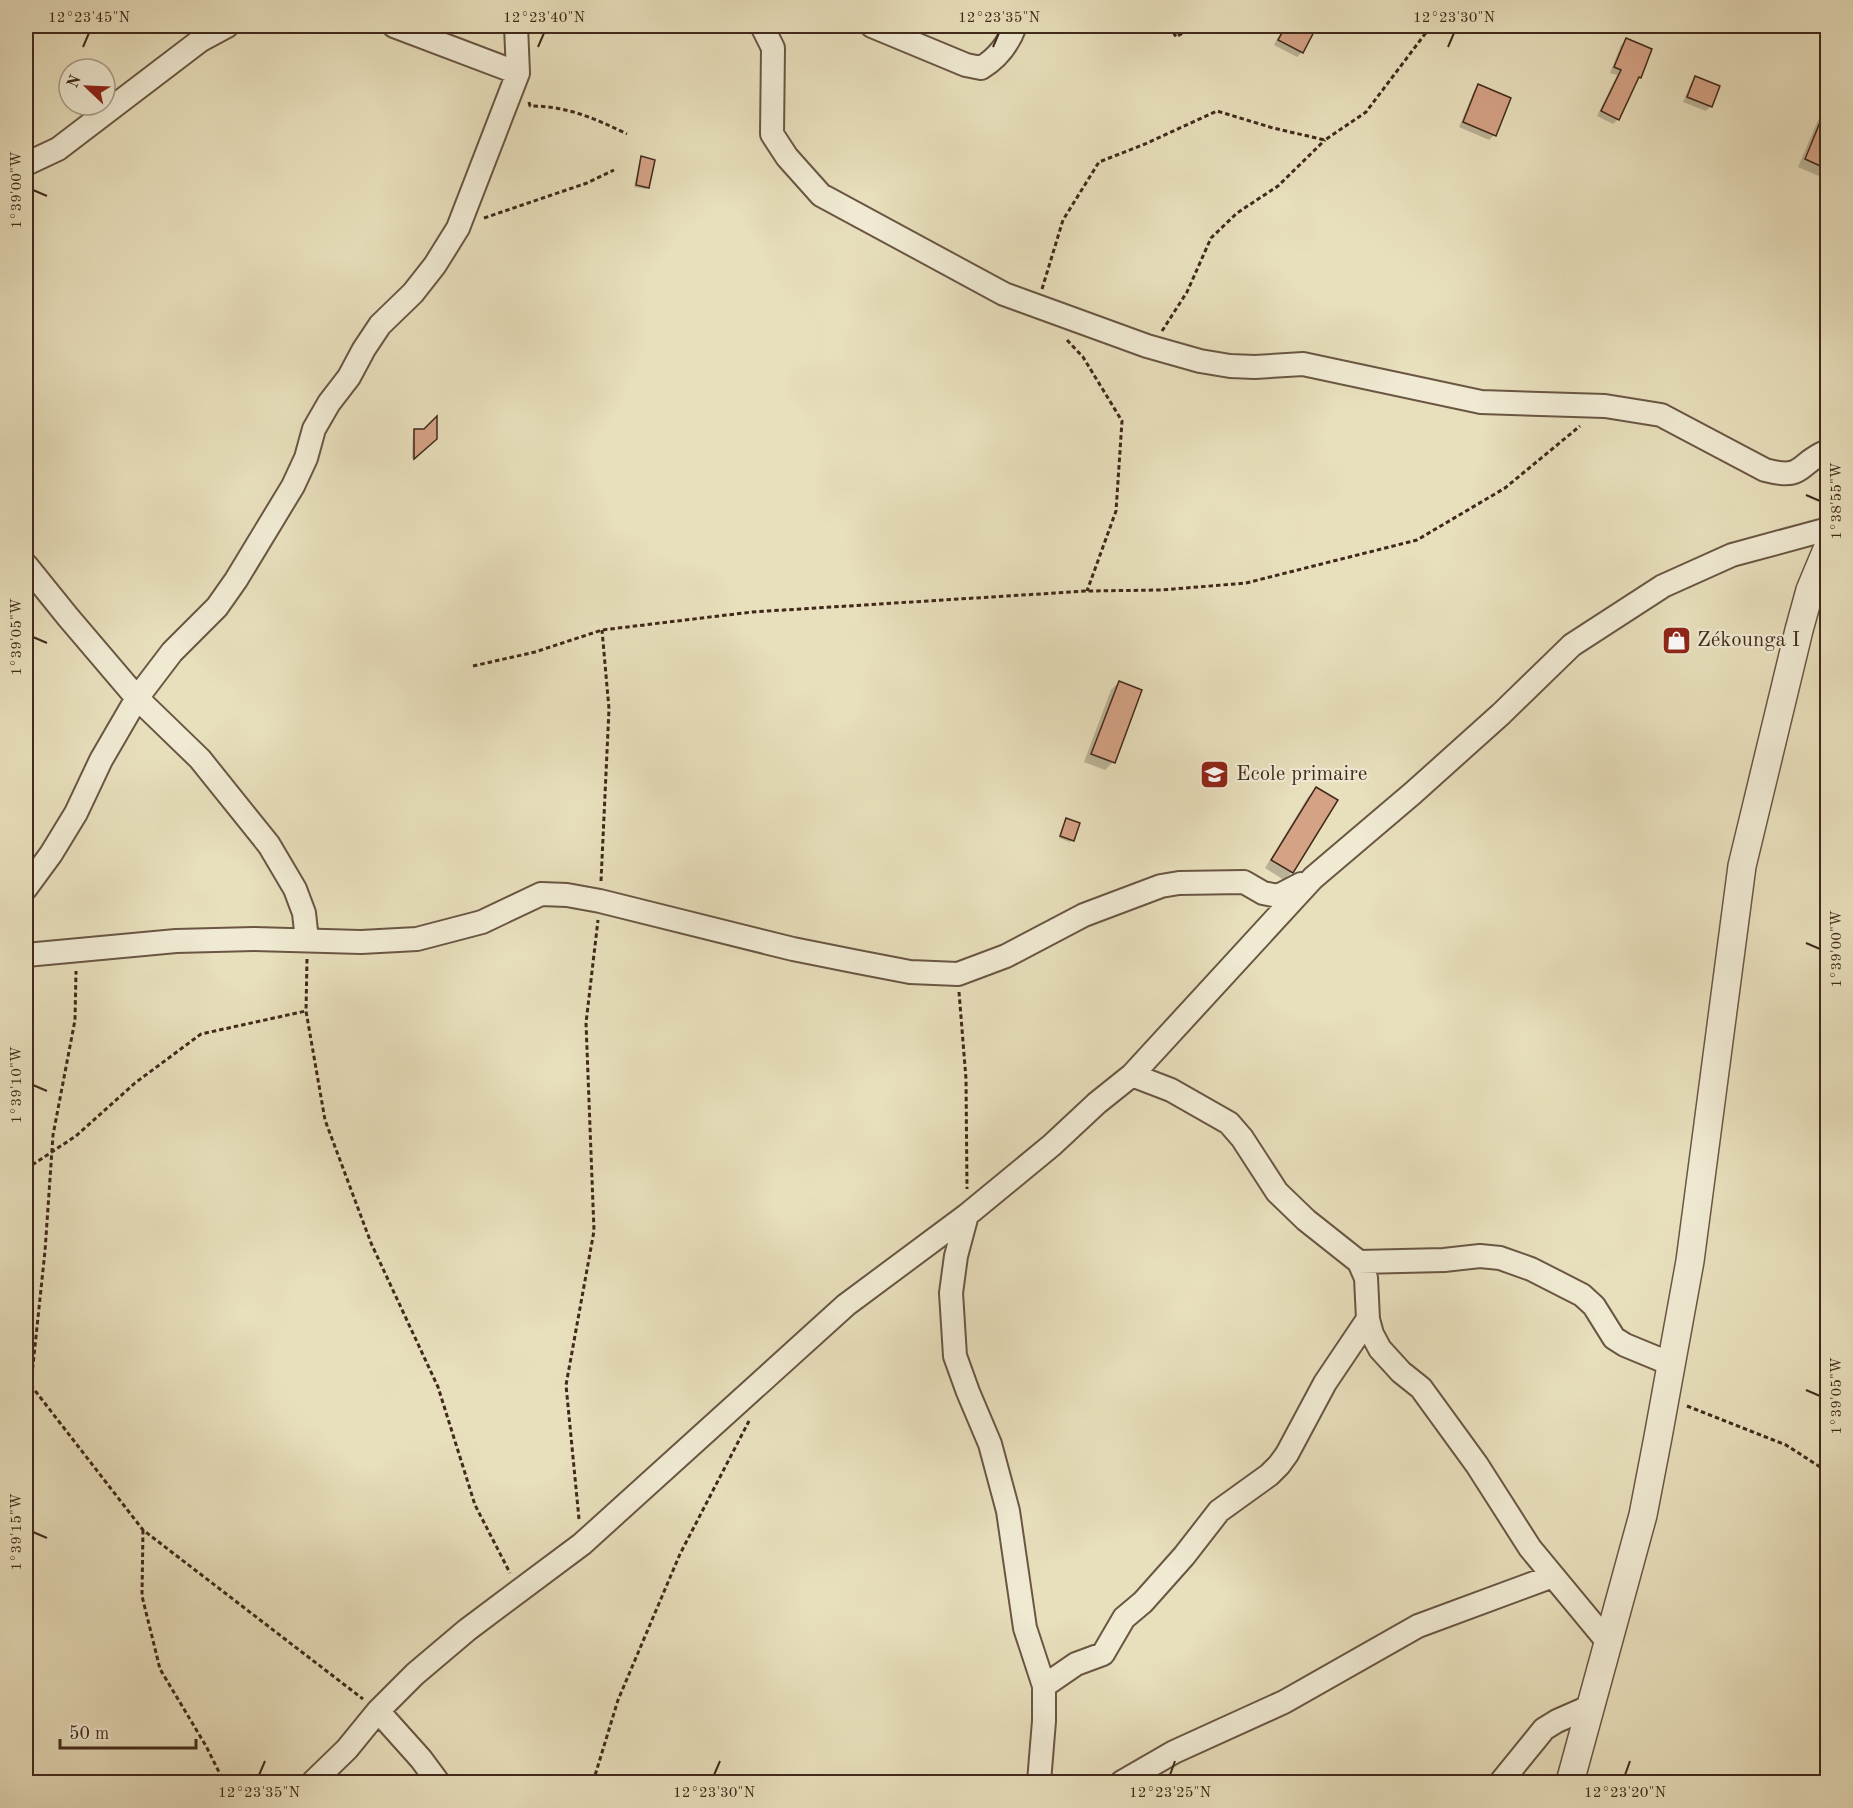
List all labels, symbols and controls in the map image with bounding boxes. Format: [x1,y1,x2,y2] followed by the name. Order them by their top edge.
[48,11,130,26] text: 12°23'45"N
[503,11,585,26] text: 12°23'40"N
[958,11,1040,26] text: 12°23'35"N
[1413,11,1495,26] text: 12°23'30"N
[57,57,117,117] north arrow
[65,72,85,91] text: N
[10,151,25,229] text: 1°39'00"W
[1830,462,1845,540] text: 1°38'55"W
[10,598,25,676] text: 1°39'05"W
[1660,624,1692,656] shop icon: Zékounga I
[1697,630,1800,651] place label: Zékounga I
[1199,758,1231,790] school or university icon: Ecole primaire
[1236,764,1367,785] place label: Ecole primaire
[1830,910,1845,988] text: 1°39'00"W
[10,1046,25,1124] text: 1°39'10"W
[1830,1357,1845,1435] text: 1°39'05"W
[10,1493,25,1571] text: 1°39'15"W
[60,1712,196,1750] scale bar
[69,1725,109,1743] text: 50 m
[218,1786,300,1801] text: 12°23'35"N
[673,1786,755,1801] text: 12°23'30"N
[1129,1786,1211,1801] text: 12°23'25"N
[1584,1786,1666,1801] text: 12°23'20"N

